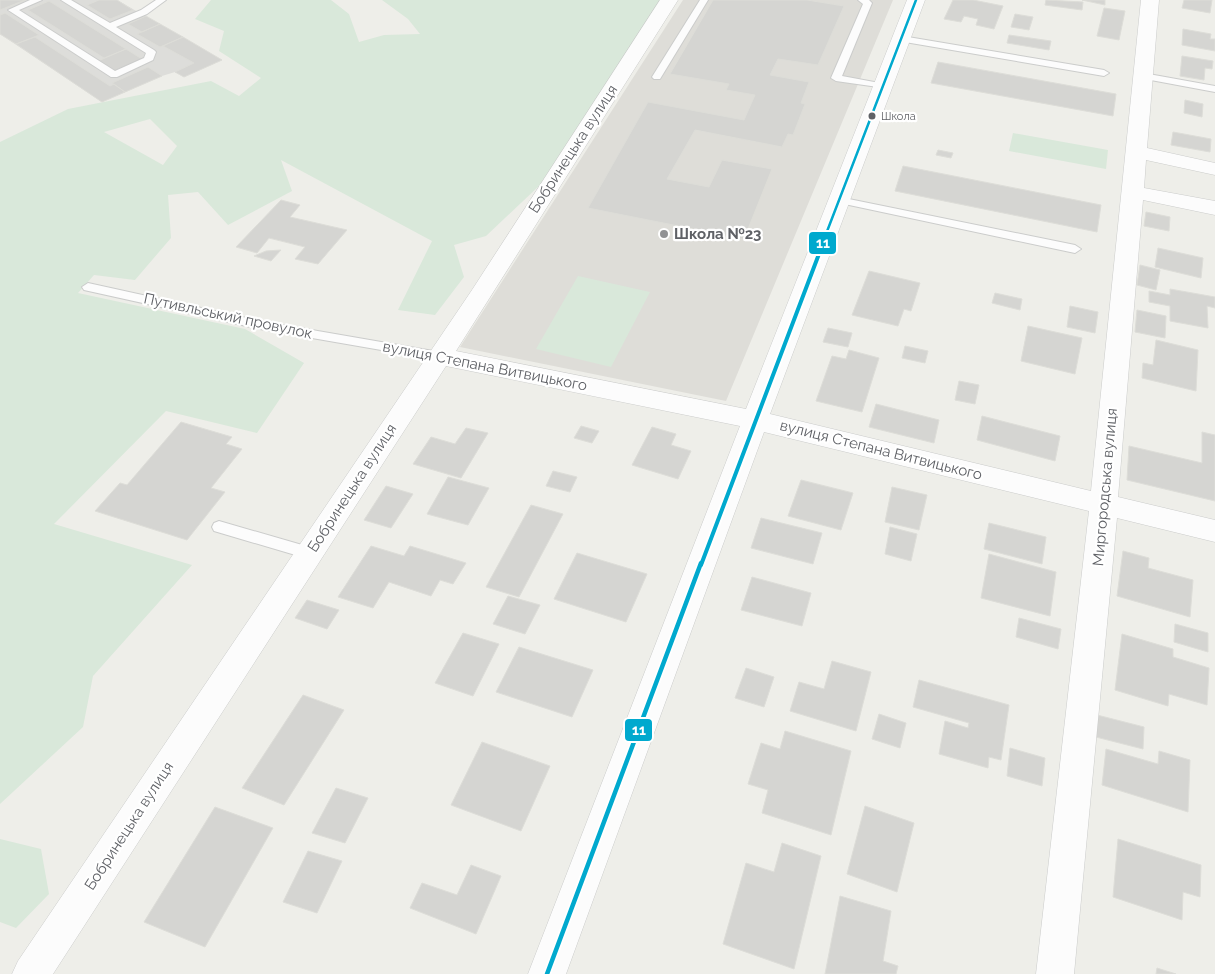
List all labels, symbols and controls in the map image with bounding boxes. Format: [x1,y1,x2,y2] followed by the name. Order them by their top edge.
[525,81,621,217] street label: Бобринецька вулиця
[881,110,916,123] place label: Школа
[867,111,877,121] marker: Школа
[674,225,761,243] place label: Школа №23
[658,228,670,240] marker: Школа №23
[808,231,837,255] line badge: 11
[816,235,830,251] text: 11
[142,289,314,343] street label: Путивльський провулок
[381,337,589,395] street label: вулиця Степана Витвицького
[1089,407,1121,567] street label: Миргородська вулиця
[778,416,984,484] street label: вулиця Степана Витвицького
[304,420,400,556] street label: Бобринецька вулиця
[624,718,653,742] line badge: 11
[632,722,646,738] text: 11
[81,758,177,894] street label: Бобринецька вулиця

